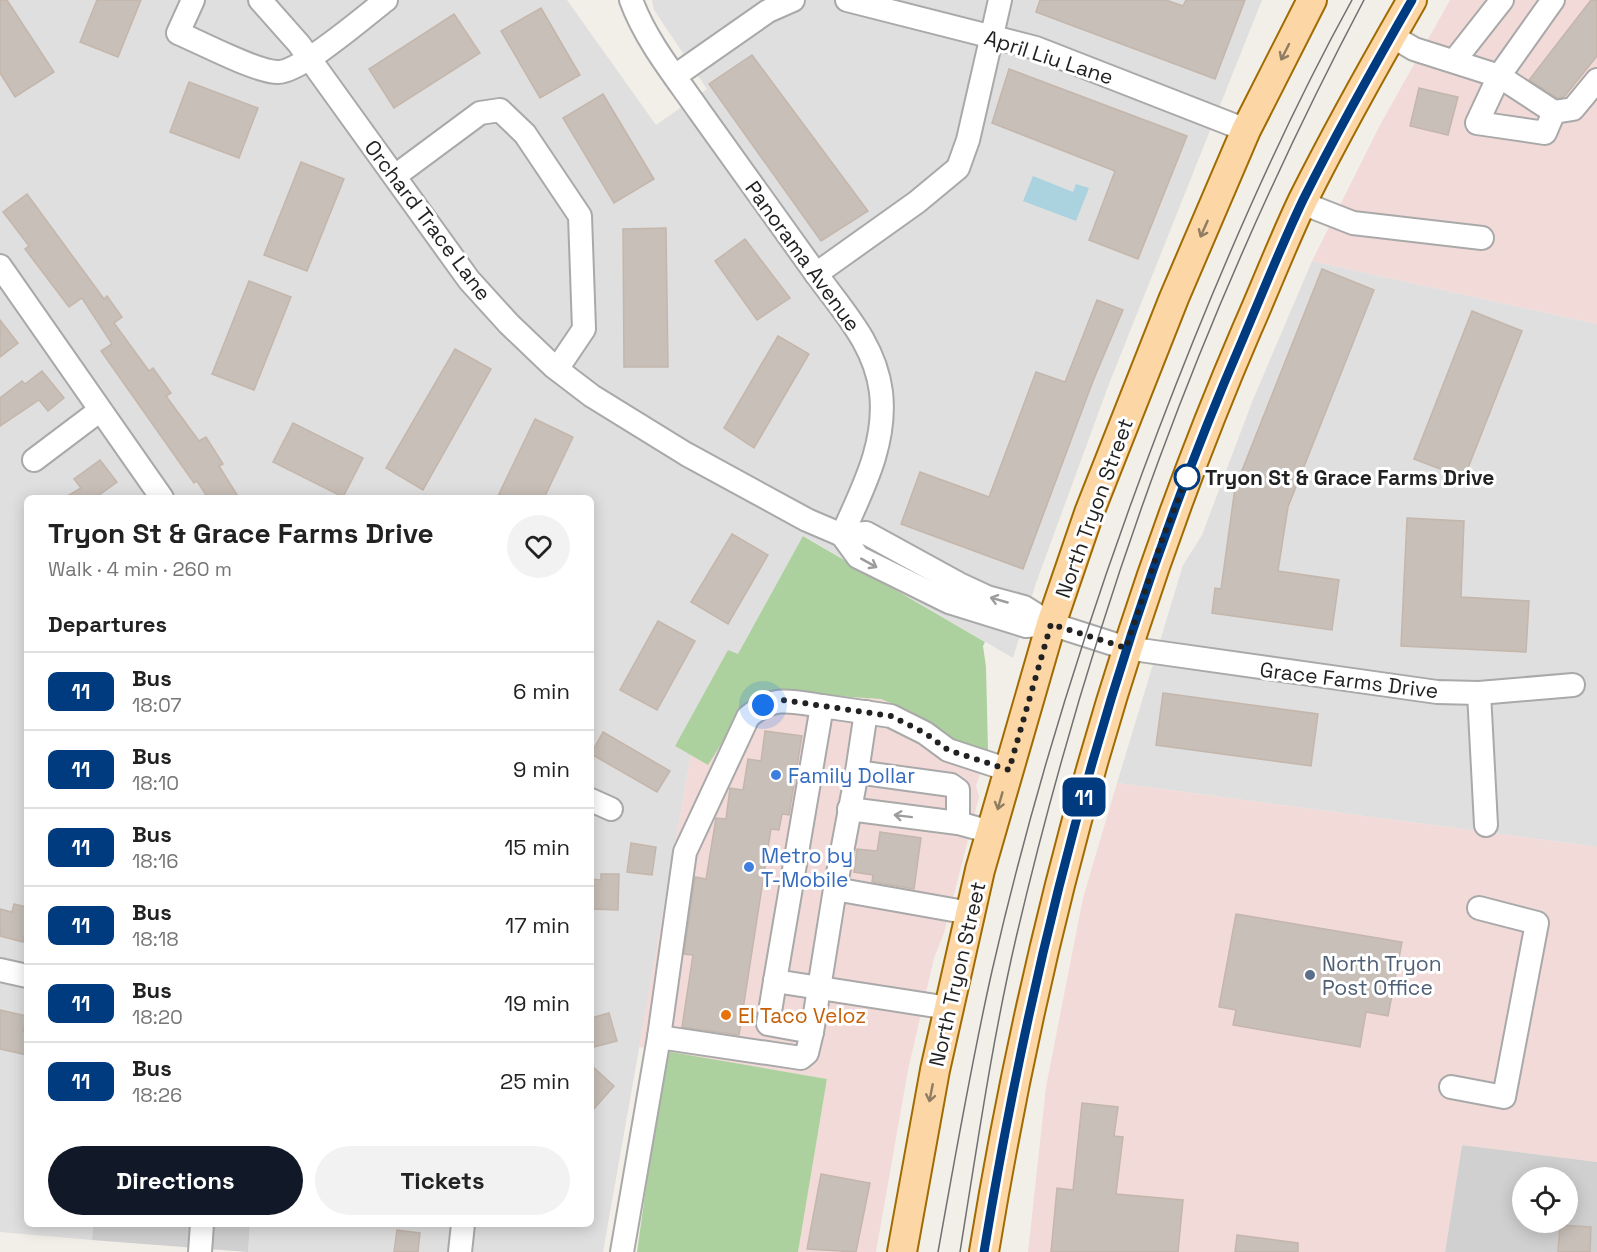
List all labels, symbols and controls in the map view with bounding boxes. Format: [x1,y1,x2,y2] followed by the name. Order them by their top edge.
[981,23,1117,91] street label: April Liu Lane
[1279,43,1291,61] one-way arrow
[359,134,497,306] street label: Orchard Trace Lane
[739,176,867,336] street label: Panorama Avenue
[1198,220,1209,238] one-way arrow
[1049,415,1139,601] street label: North Tryon Street
[1174,464,1200,490] marker: Tryon St & Grace Farms Drive
[1205,464,1494,491] place label: Tryon St & Grace Farms Drive
[48,515,434,551] text: Tryon St & Grace Farms Drive
[507,515,570,578] button: heart
[48,556,232,582] text: Walk · 4 min · 260 m
[861,558,878,570] one-way arrow
[990,594,1009,605] one-way arrow
[48,610,167,638] text: Departures
[1258,656,1440,704] street label: Grace Farms Drive
[132,664,172,692] text: Bus
[513,677,570,705] text: 6 min
[72,678,90,705] text: 11
[748,690,778,720] your location
[132,692,182,718] text: 18:07
[132,742,172,770] text: Bus
[513,755,570,783] text: 9 min
[72,756,90,783] text: 11
[788,762,915,789] place label: Family Dollar
[769,768,783,782] marker: Family Dollar
[132,770,179,796] text: 18:10
[1057,778,1111,816] line badge: 11
[1075,784,1093,811] text: 11
[994,792,1005,811] one-way arrow
[894,810,914,821] one-way arrow
[132,820,172,848] text: Bus
[504,833,570,861] text: 15 min
[72,834,90,861] text: 11
[761,842,853,893] place label: Metro by T-Mobile
[132,848,178,874] text: 18:16
[742,860,756,874] marker: Metro by T-Mobile
[923,879,991,1069] street label: North Tryon Street
[132,898,172,926] text: Bus
[505,911,570,939] text: 17 min
[72,912,90,939] text: 11
[132,926,179,952] text: 18:18
[1322,950,1442,1001] place label: North Tryon Post Office
[1303,968,1317,982] marker: North Tryon Post Office
[132,976,172,1004] text: Bus
[504,989,570,1017] text: 19 min
[72,990,90,1017] text: 11
[738,1002,866,1029] place label: El Taco Veloz
[132,1004,183,1030] text: 18:20
[719,1008,733,1022] marker: El Taco Veloz
[132,1054,172,1082] text: Bus
[500,1067,570,1095] text: 25 min
[72,1068,90,1095] text: 11
[132,1082,182,1108] text: 18:26
[925,1083,936,1103] one-way arrow
[48,1146,303,1215] button: Directions
[315,1146,570,1215] button: Tickets
[1512,1167,1578,1233] map controls
[1512,1167,1578,1233] button: locate

